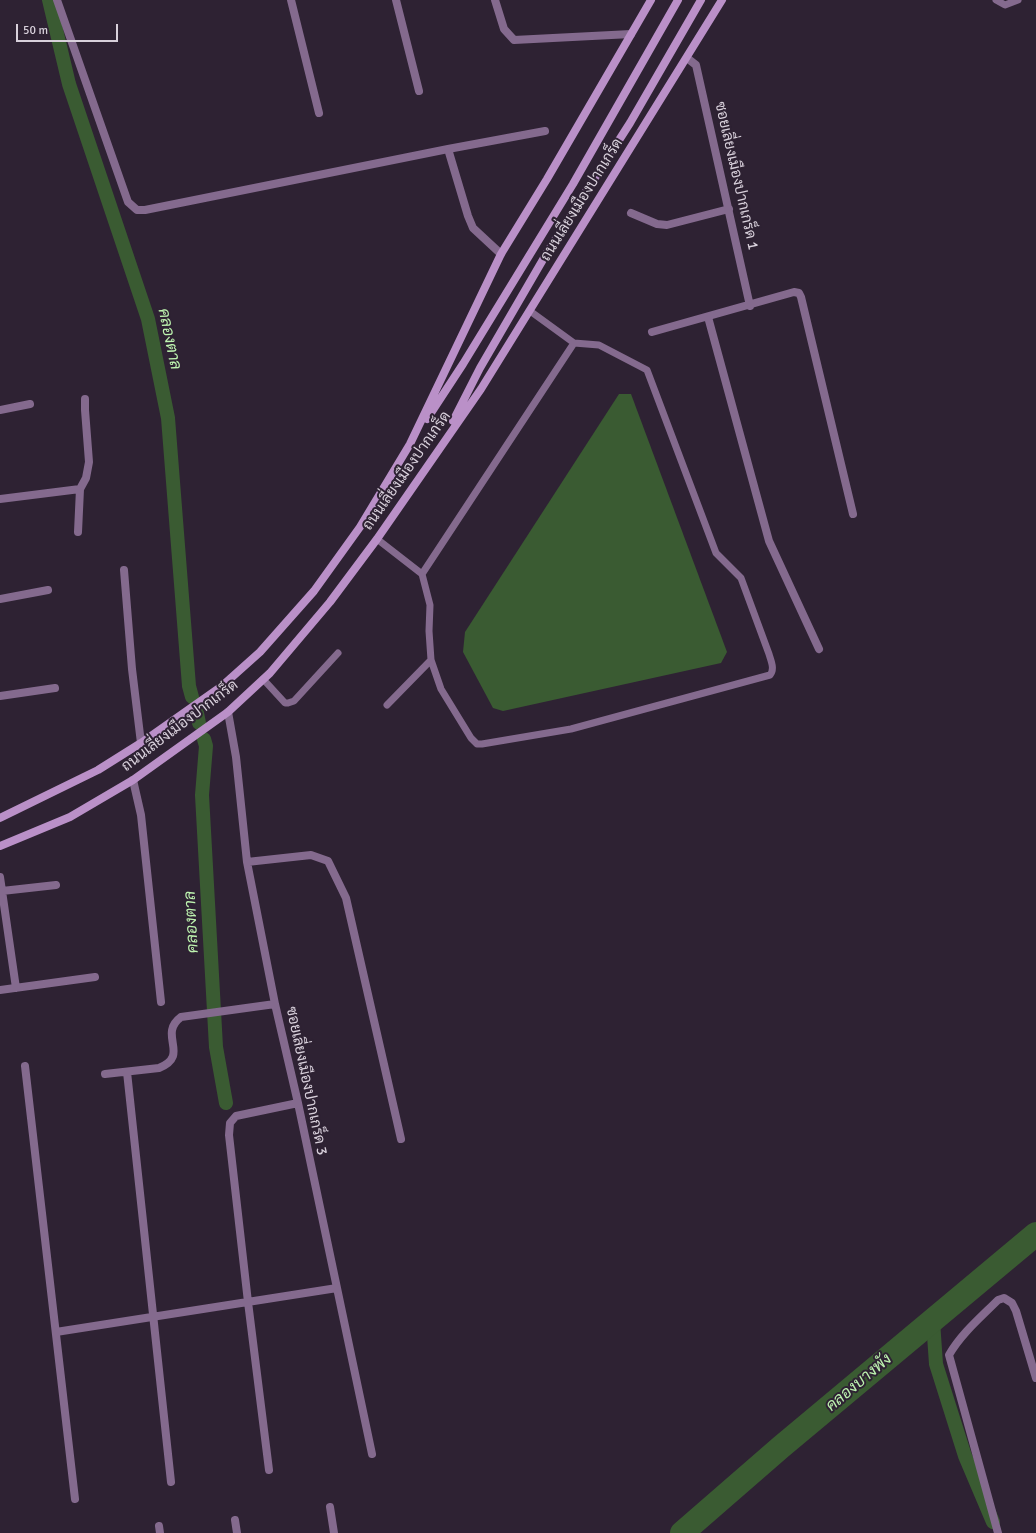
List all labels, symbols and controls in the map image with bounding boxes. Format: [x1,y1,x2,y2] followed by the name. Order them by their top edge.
[18,16,120,42] scale bar
[23,23,48,38] text: 50 m
[710,100,762,252] street label: ซอยเลี่ยงเมืองปากเกร็ด 1
[537,135,627,265] street label: ถนนเลี่ยงเมืองปากเกร็ด
[153,307,185,371] water label: คลองตาล
[359,408,455,534] street label: ถนนเลี่ยงเมืองปากเกร็ด
[118,676,242,776] street label: ถนนเลี่ยงเมืองปากเกร็ด
[181,890,203,954] water label: คลองตาล
[281,1005,331,1157] street label: ซอยเลี่ยงเมืองปากเกร็ด 3
[822,1350,896,1416] water label: คลองบางพัง

